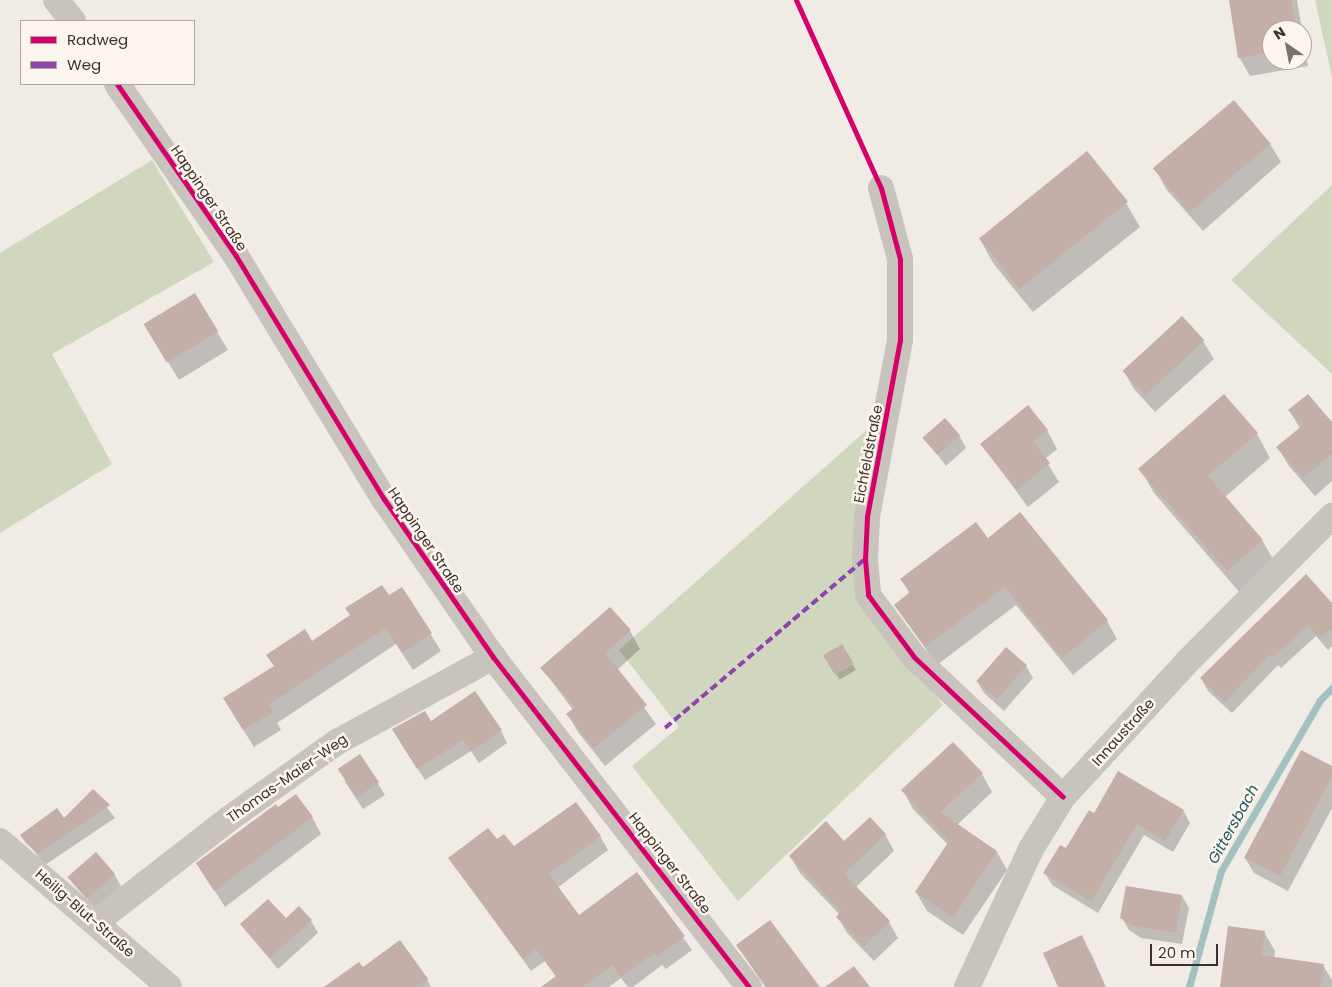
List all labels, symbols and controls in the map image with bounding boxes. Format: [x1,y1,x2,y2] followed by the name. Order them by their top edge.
[20,20,195,85] legend
[1262,20,1312,70] north arrow
[1270,22,1289,45] text: N
[67,29,128,50] text: Radweg
[67,54,101,75] text: Weg
[167,142,251,254] street label: Happinger Straße
[850,404,886,504] street label: Eichfeldstraße
[384,484,468,596] street label: Happinger Straße
[1088,695,1158,769] street label: Innaustraße
[224,730,350,826] street label: Thomas-Maier-Weg
[1204,781,1262,867] water label: Gittersbach
[625,809,715,917] street label: Happinger Straße
[32,865,138,961] street label: Heilig-Blut-Straße
[1152,934,1220,966] scale bar
[1158,942,1196,963] text: 20 m

